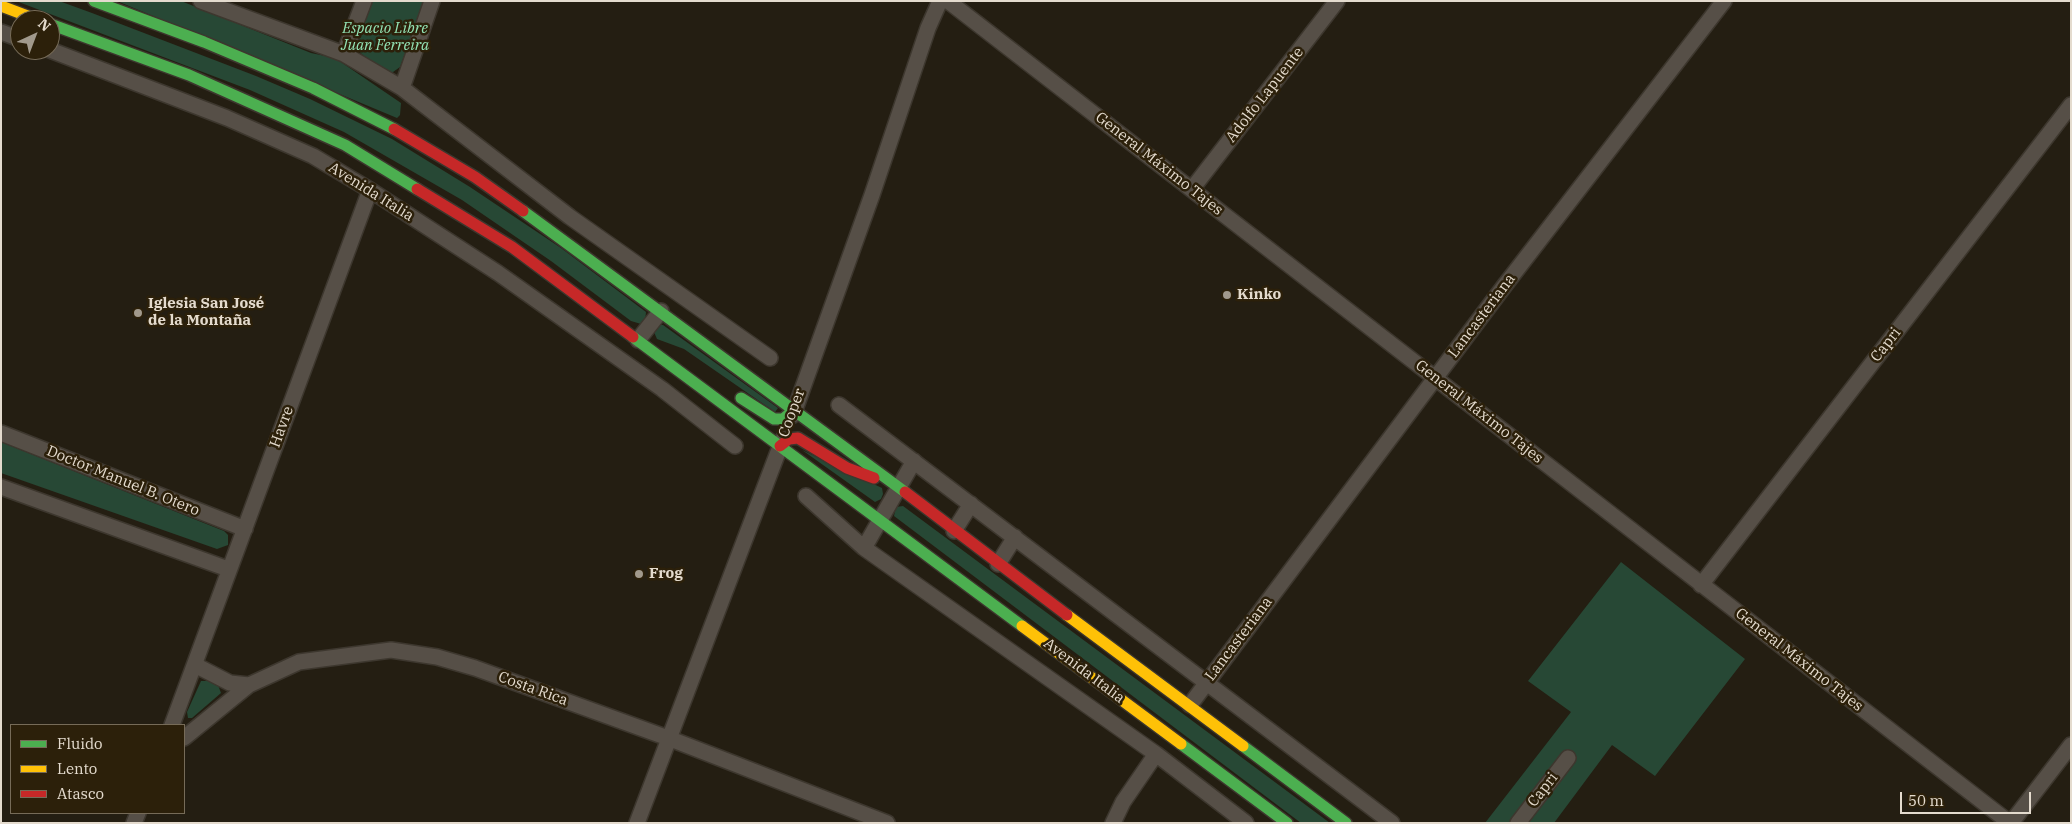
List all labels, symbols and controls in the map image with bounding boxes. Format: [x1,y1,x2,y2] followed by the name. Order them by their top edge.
[10,10,60,60] north arrow
[34,14,55,35] text: N
[341,20,429,55] park label: Espacio Libre Juan Ferreira
[1222,44,1308,146] street label: Adolfo Lapuente
[1092,109,1226,219] street label: General Máximo Tajes
[325,159,417,225] street label: Avenida Italia
[1445,270,1519,362] street label: Lancasteriana
[1237,286,1281,304] place label: Kinko
[1221,289,1233,301] marker: Kinko
[148,295,264,330] place label: Iglesia San José de la Montaña
[132,307,144,319] marker: Iglesia San José de la Montaña
[1867,324,1905,366] street label: Capri
[1412,357,1546,467] street label: General Máximo Tajes
[775,386,809,440] street label: Cooper
[266,404,298,450] street label: Havre
[44,442,202,520] street label: Doctor Manuel B. Otero
[649,565,683,583] place label: Frog
[633,568,645,580] marker: Frog
[1202,593,1276,685] street label: Lancasteriana
[1732,605,1866,715] street label: General Máximo Tajes
[1040,635,1128,707] street label: Avenida Italia
[496,668,570,710] street label: Costa Rica
[10,724,185,814] legend
[57,734,102,753] text: Fluido
[57,759,97,778] text: Lento
[1524,769,1562,811] street label: Capri
[1902,782,2033,814] scale bar
[57,784,104,803] text: Atasco
[1908,791,1944,810] text: 50 m

